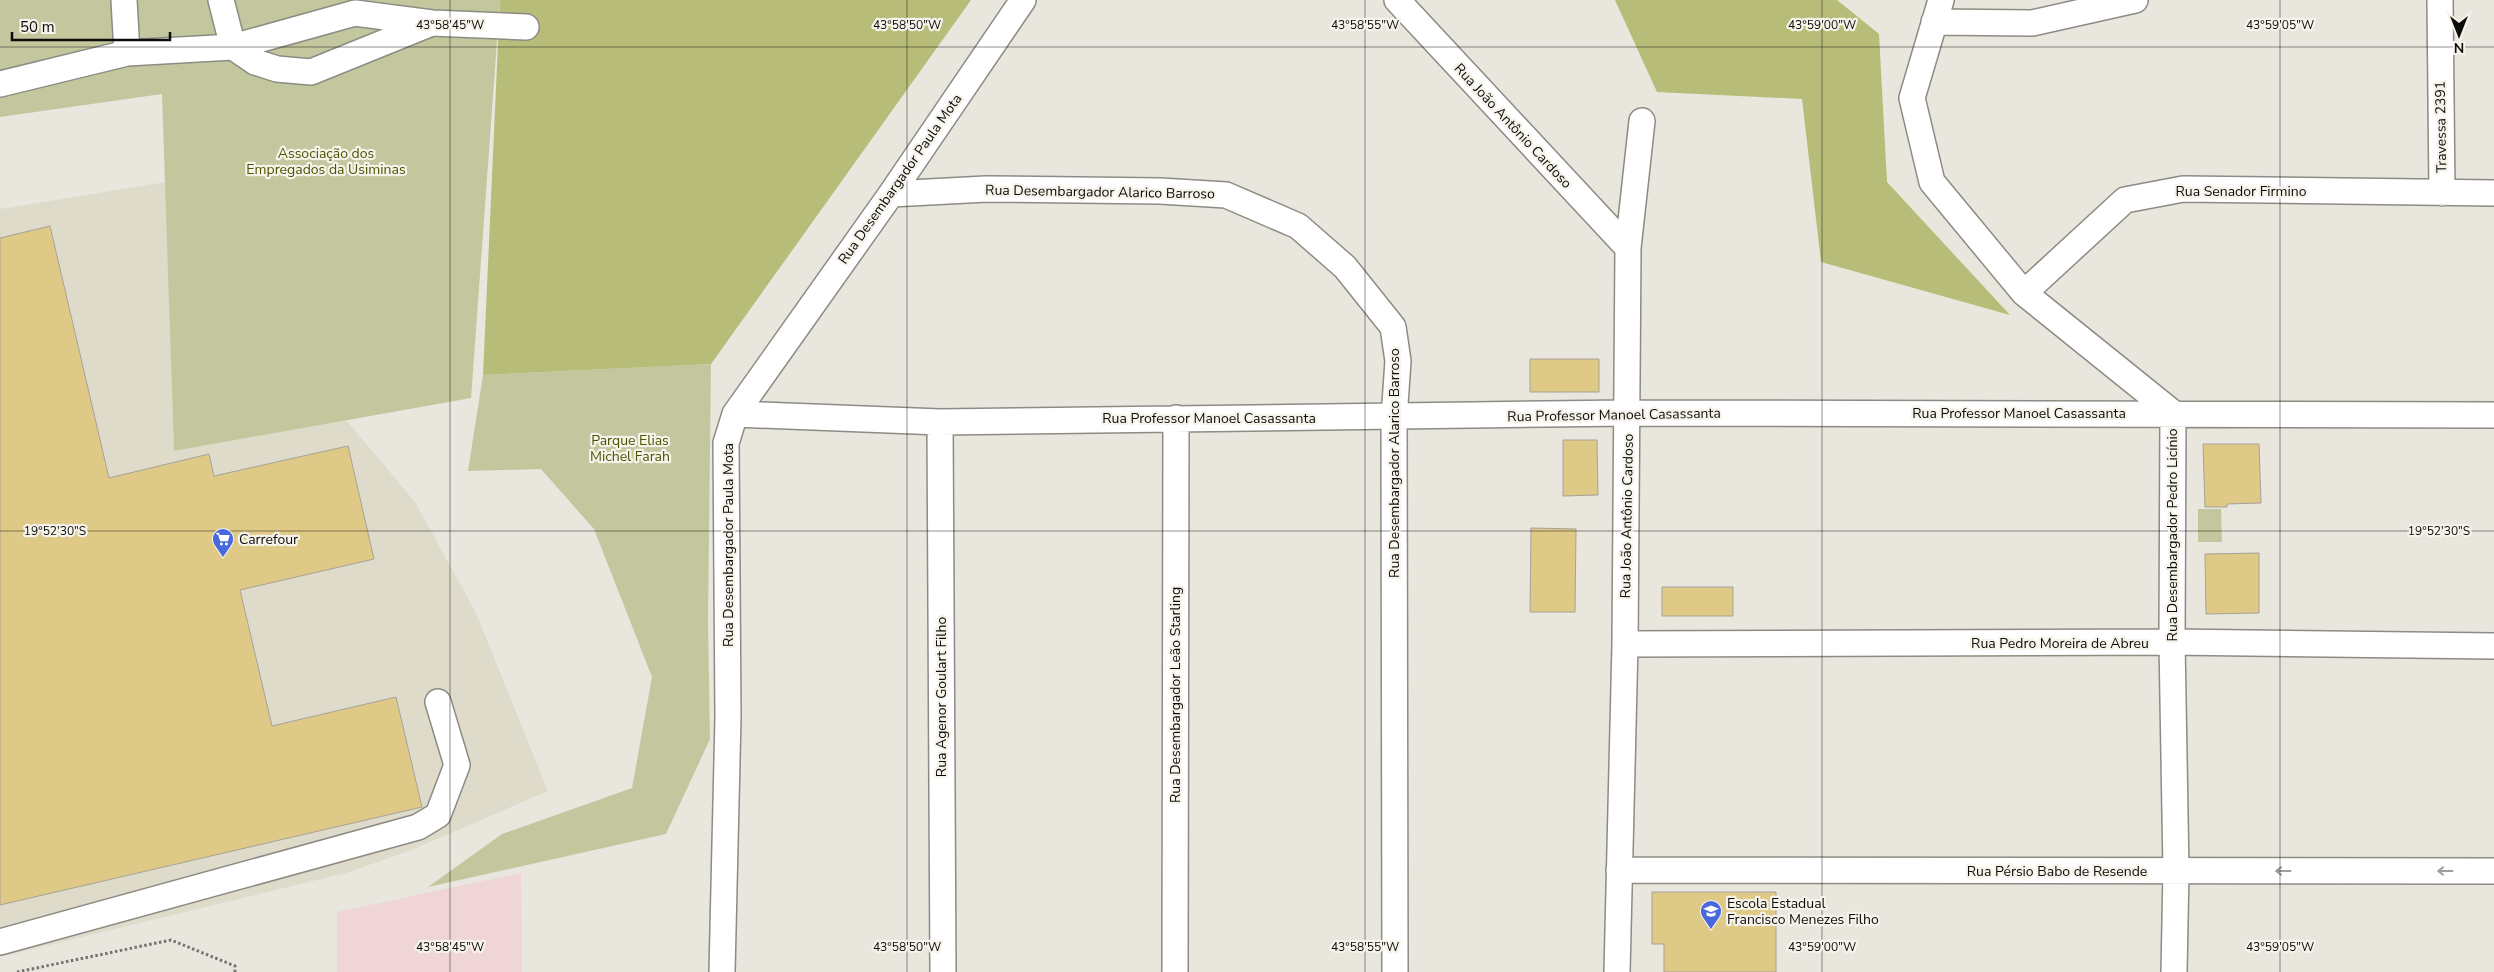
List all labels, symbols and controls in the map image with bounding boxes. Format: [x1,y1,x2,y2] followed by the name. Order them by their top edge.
[12,10,170,42] scale bar
[2434,10,2484,60] north arrow
[20,17,55,37] text: 50 m
[416,17,484,33] text: 43°58'45"W
[873,17,941,33] text: 43°58'50"W
[1331,17,1399,33] text: 43°58'55"W
[1788,17,1856,33] text: 43°59'00"W
[2246,17,2314,33] text: 43°59'05"W
[2454,38,2464,57] text: N
[1450,59,1576,193] street label: Rua João Antônio Cardoso
[2431,81,2451,173] street label: Travessa 2391
[834,90,966,268] street label: Rua Desembargador Paula Mota
[246,144,406,179] park label: Associação dos Empregados da Usiminas
[985,180,1215,204] street label: Rua Desembargador Alarico Barroso
[2175,182,2307,201] street label: Rua Senador Firmino
[1385,348,1404,578] street label: Rua Desembargador Alarico Barroso
[1507,404,1721,426] street label: Rua Professor Manoel Casassanta
[1912,404,2126,423] street label: Rua Professor Manoel Casassanta
[1102,409,1316,428] street label: Rua Professor Manoel Casassanta
[2163,428,2182,641] street label: Rua Desembargador Pedro Licínio
[590,431,670,466] park label: Parque Elias Michel Farah
[1616,433,1638,599] street label: Rua João Antônio Cardoso
[719,443,738,647] street label: Rua Desembargador Paula Mota
[24,523,86,539] text: 19°52'30"S
[2408,523,2470,539] text: 19°52'30"S
[211,527,235,558] supermarket icon: Carrefour
[239,530,298,549] place label: Carrefour
[1166,587,1185,803] street label: Rua Desembargador Leão Starling
[932,617,951,777] street label: Rua Agenor Goulart Filho
[1971,634,2149,653] street label: Rua Pedro Moreira de Abreu
[1967,862,2147,881] street label: Rua Pérsio Babo de Resende
[2275,866,2292,876] one-way arrow
[2438,866,2454,876] one-way arrow
[1727,894,1879,929] place label: Escola Estadual Francisco Menezes Filho
[1699,899,1723,930] school or university icon: Escola Estadual Francisco Menezes Filho
[416,939,484,955] text: 43°58'45"W
[873,939,941,955] text: 43°58'50"W
[1331,939,1399,955] text: 43°58'55"W
[1788,939,1856,955] text: 43°59'00"W
[2246,939,2314,955] text: 43°59'05"W

